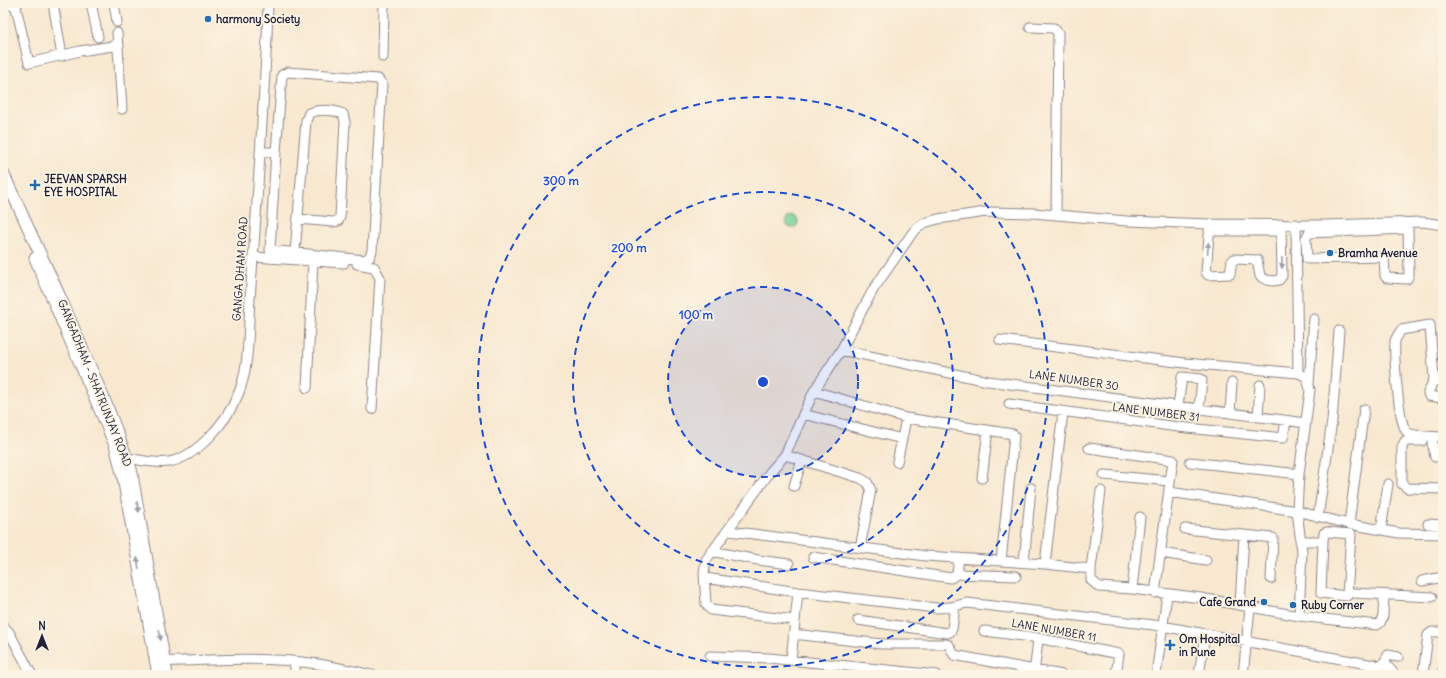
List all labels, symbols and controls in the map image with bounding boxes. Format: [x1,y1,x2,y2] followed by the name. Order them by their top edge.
[216,12,300,27] place label: harmony Society
[203,14,213,24] marker: harmony Society
[44,172,127,199] place label: JEEVAN SPARSH EYE HOSPITAL
[543,173,579,188] text: 300 m
[29,179,41,191] marker: JEEVAN SPARSH EYE HOSPITAL
[229,216,251,322] street label: GANGA DHAM ROAD
[611,240,647,255] text: 200 m
[1204,242,1211,254] one-way arrow
[1338,246,1418,260] place label: Bramha Avenue
[1325,248,1335,258] marker: Bramha Avenue
[1279,257,1285,270] one-way arrow
[55,297,135,469] street label: GANGADHAM - SHATRUNJAY ROAD
[679,307,713,322] text: 100 m
[1028,367,1120,393] street label: LANE NUMBER 30
[756,375,770,389] centre of rings
[1112,400,1200,424] street label: LANE NUMBER 31
[135,501,141,514] one-way arrow
[135,557,141,570] one-way arrow
[1199,595,1257,609] place label: Cafe Grand
[1259,597,1269,607] marker: Cafe Grand
[1301,598,1364,613] place label: Ruby Corner
[1288,600,1298,610] marker: Ruby Corner
[22,616,62,656] north arrow
[1011,616,1097,644] street label: LANE NUMBER 11
[38,619,46,633] text: N
[158,629,164,642] one-way arrow
[1179,632,1240,659] place label: Om Hospital in Pune
[1164,639,1176,651] marker: Om Hospital in Pune

